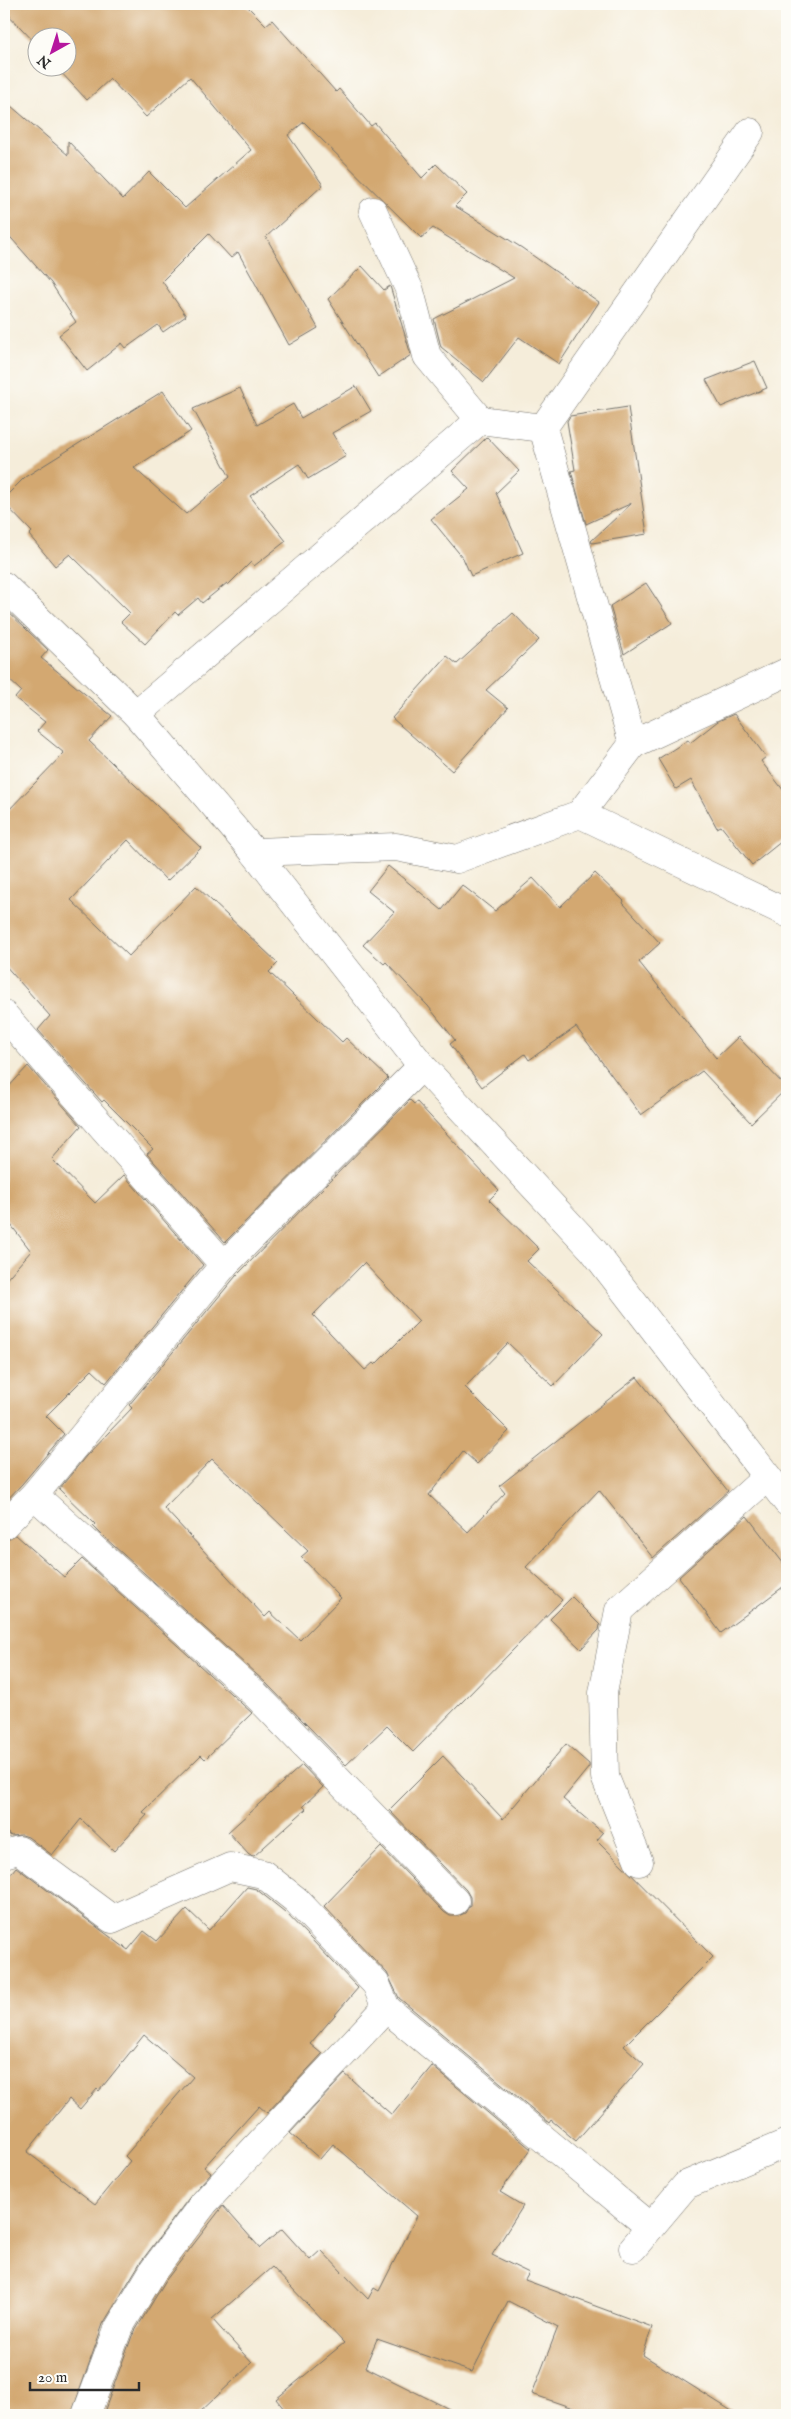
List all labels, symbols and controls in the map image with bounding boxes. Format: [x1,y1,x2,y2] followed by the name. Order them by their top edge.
[28,28,78,78] north arrow
[34,51,56,73] text: N
[30,2359,139,2391] scale bar
[38,2368,68,2387] text: 20 m

